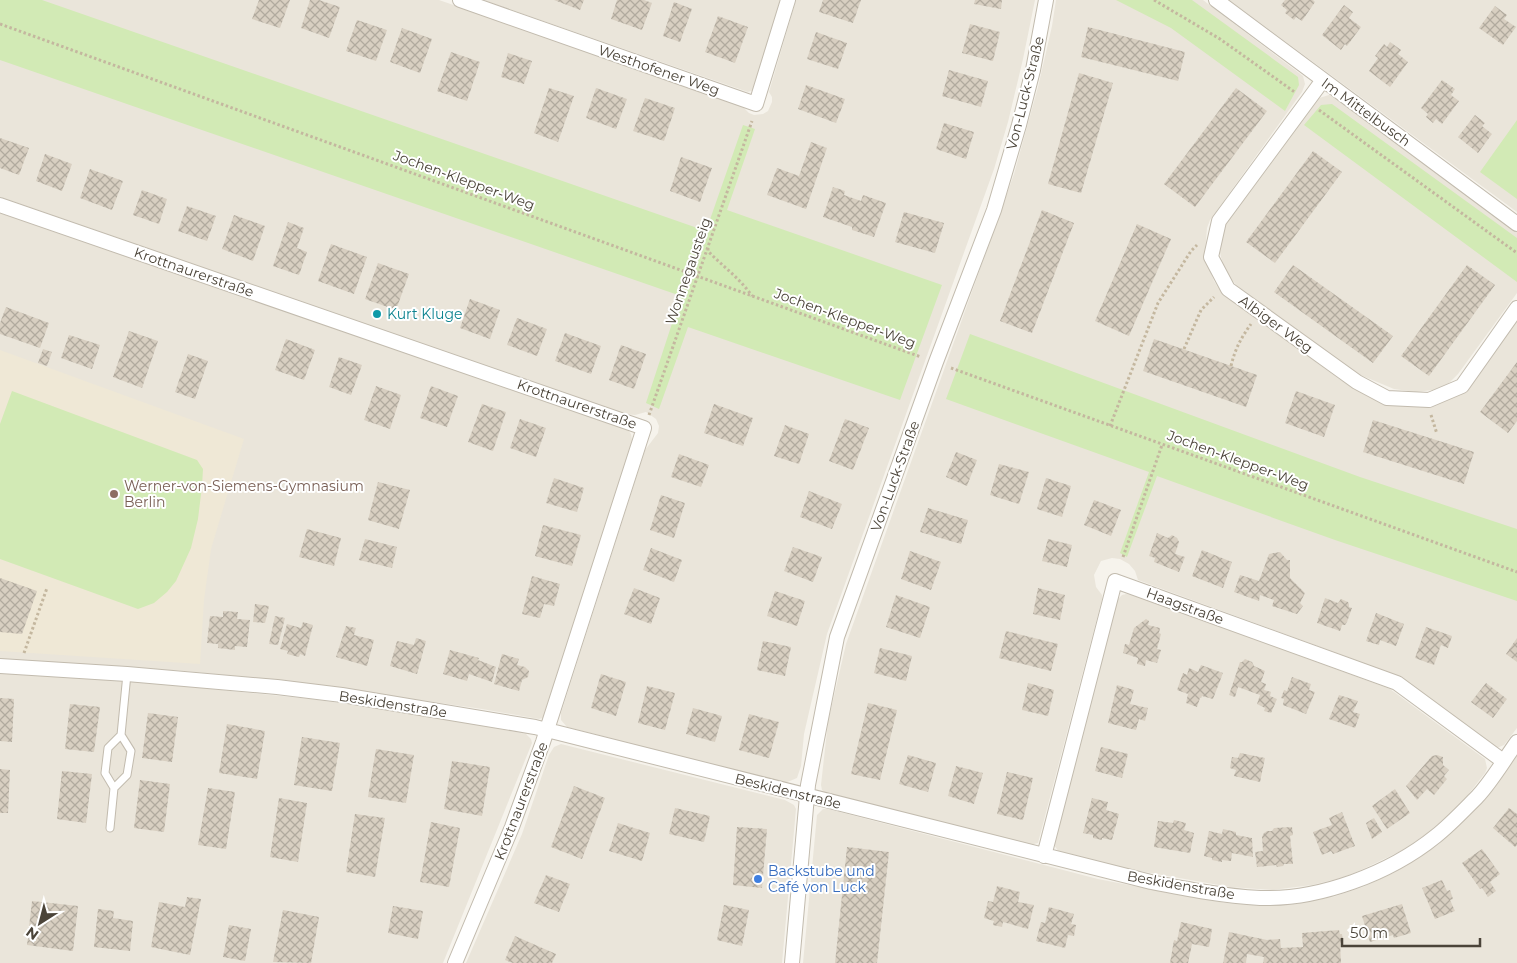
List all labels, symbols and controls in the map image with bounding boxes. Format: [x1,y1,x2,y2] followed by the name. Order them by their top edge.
[1002,34,1048,152] street label: Von-Luck-Straße
[596,41,722,99] street label: Westhofener Weg
[1318,74,1414,150] street label: Im Mittelbusch
[390,146,537,214] street label: Jochen-Klepper-Weg
[661,215,715,327] street label: Wonnegausteig
[132,243,256,301] street label: Krottnaurerstraße
[771,284,918,352] street label: Jochen-Klepper-Weg
[1235,291,1317,357] street label: Albiger Weg
[387,305,462,323] place label: Kurt Kluge
[371,308,383,320] marker: Kurt Kluge
[515,375,639,433] street label: Krottnaurerstraße
[867,418,923,534] street label: Von-Luck-Straße
[1164,426,1311,494] street label: Jochen-Klepper-Weg
[124,477,364,511] place label: Werner-von-Siemens-Gymnasium Berlin
[108,488,120,500] marker: Werner-von-Siemens-Gymnasium Berlin
[1144,584,1226,628] street label: Haagstraße
[338,687,448,721] street label: Beskidenstraße
[490,739,552,863] street label: Krottnaurerstraße
[733,769,843,813] street label: Beskidenstraße
[768,862,875,896] place label: Backstube und Café von Luck
[1126,867,1236,903] street label: Beskidenstraße
[752,873,764,885] marker: Backstube und Café von Luck
[15,898,65,948] north arrow
[1342,916,1480,948] scale bar
[22,923,42,944] text: N
[1350,923,1388,942] text: 50 m

